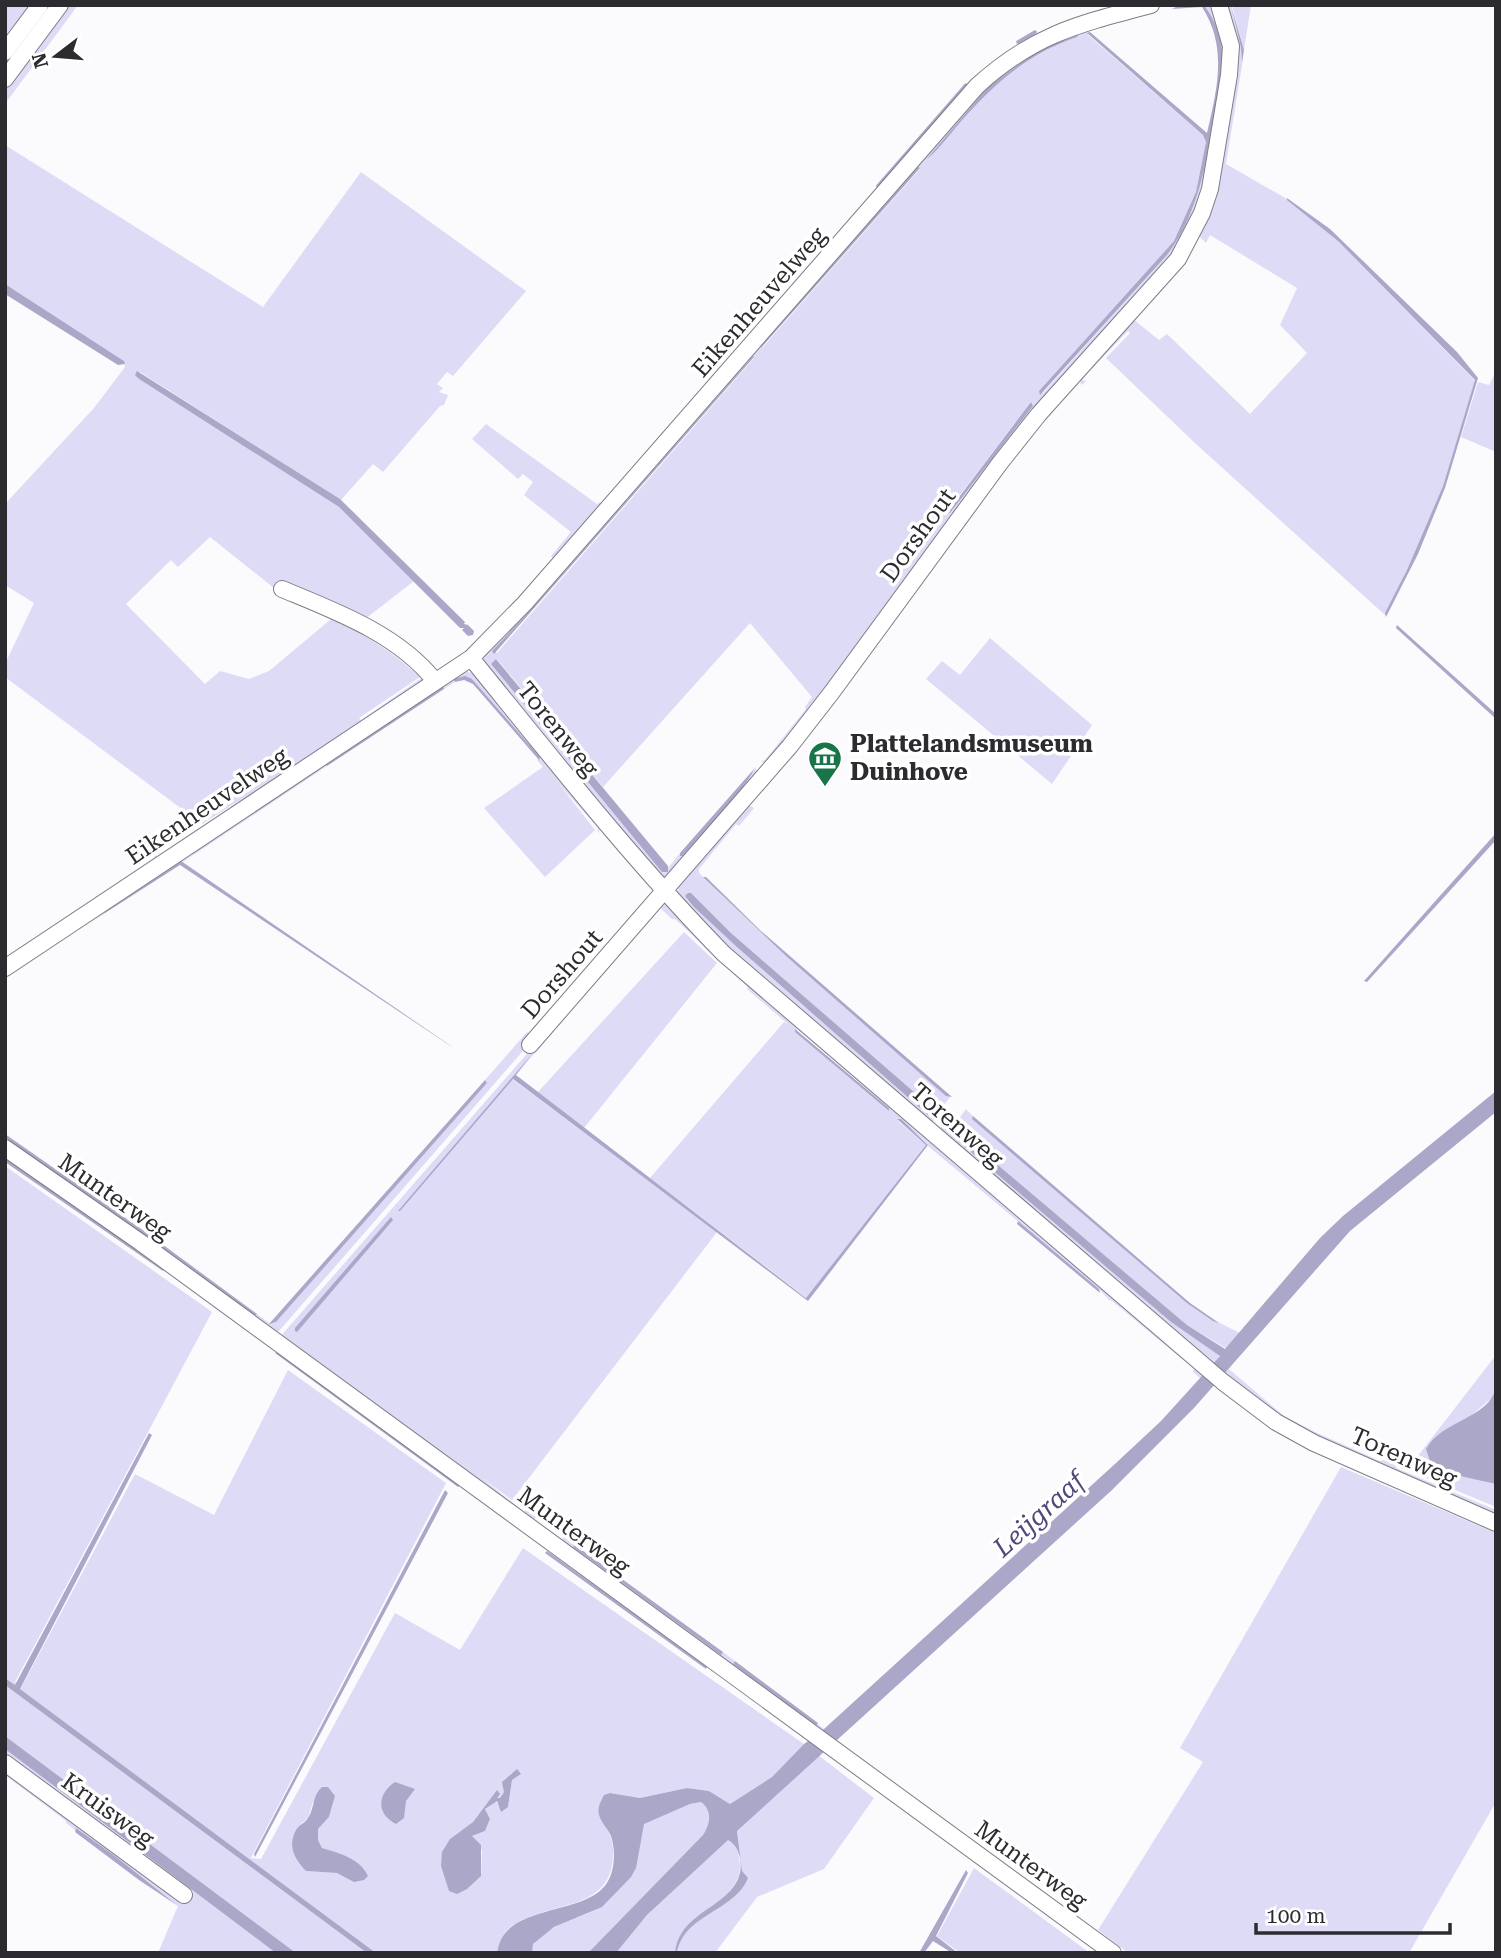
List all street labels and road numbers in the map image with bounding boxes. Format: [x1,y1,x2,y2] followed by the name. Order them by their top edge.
[686,221,832,383] street label: Eikenheuvelweg
[875,483,961,587] street label: Dorshout
[511,676,605,782] street label: Torenweg
[121,741,294,871] street label: Eikenheuvelweg
[516,924,608,1024] street label: Dorshout
[905,1077,1009,1173] street label: Torenweg
[53,1148,177,1246] street label: Munterweg
[1347,1421,1462,1493] street label: Torenweg
[513,1481,636,1581] street label: Munterweg
[56,1767,160,1853] street label: Kruisweg
[970,1815,1093,1915] street label: Munterweg

